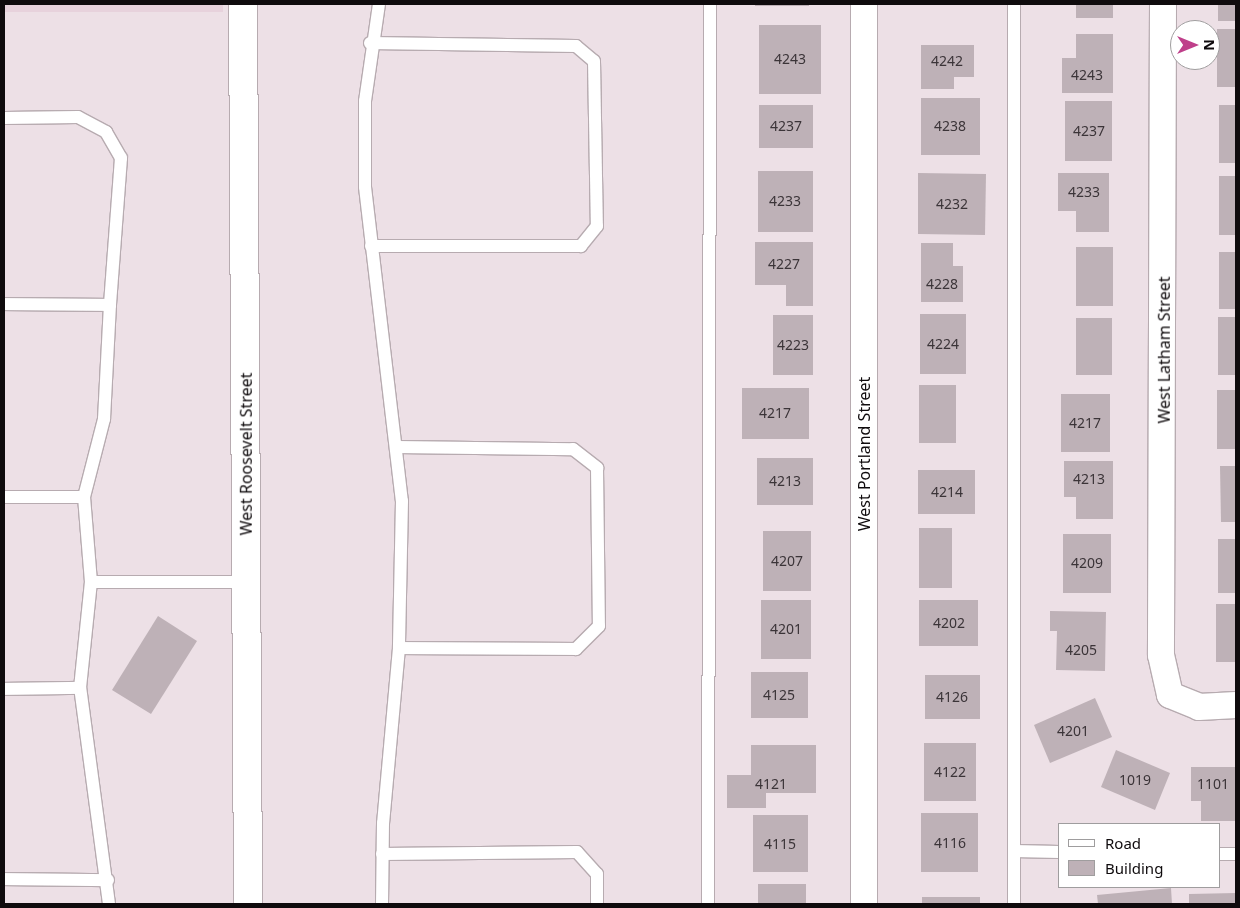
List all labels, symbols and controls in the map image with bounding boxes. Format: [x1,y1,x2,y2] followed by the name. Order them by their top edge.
[1170,20,1220,70] north arrow
[1200,39,1219,51] text: N
[774,51,806,67] house number: 4243
[931,53,963,69] house number: 4242
[1071,67,1103,83] house number: 4243
[770,118,802,134] house number: 4237
[934,118,966,134] house number: 4238
[1073,123,1105,139] house number: 4237
[1068,184,1100,200] house number: 4233
[769,193,801,209] house number: 4233
[936,196,968,212] house number: 4232
[768,256,800,272] house number: 4227
[926,276,958,292] house number: 4228
[1154,277,1174,423] street label: West Latham Street
[927,336,959,352] house number: 4224
[777,337,809,353] house number: 4223
[236,373,256,535] street label: West Roosevelt Street
[854,377,874,531] street label: West Portland Street
[759,405,791,421] house number: 4217
[1069,415,1101,431] house number: 4217
[1073,471,1105,487] house number: 4213
[769,473,801,489] house number: 4213
[931,484,963,500] house number: 4214
[771,553,803,569] house number: 4207
[1071,555,1103,571] house number: 4209
[933,615,965,631] house number: 4202
[770,621,802,637] house number: 4201
[1065,642,1097,658] house number: 4205
[763,687,795,703] house number: 4125
[936,689,968,705] house number: 4126
[1057,723,1089,739] house number: 4201
[934,764,966,780] house number: 4122
[1119,772,1151,788] house number: 1019
[755,776,787,792] house number: 4121
[1197,776,1229,792] house number: 1101
[1058,823,1220,888] legend
[1105,833,1141,853] text: Road
[934,835,966,851] house number: 4116
[764,836,796,852] house number: 4115
[1105,858,1163,878] text: Building

